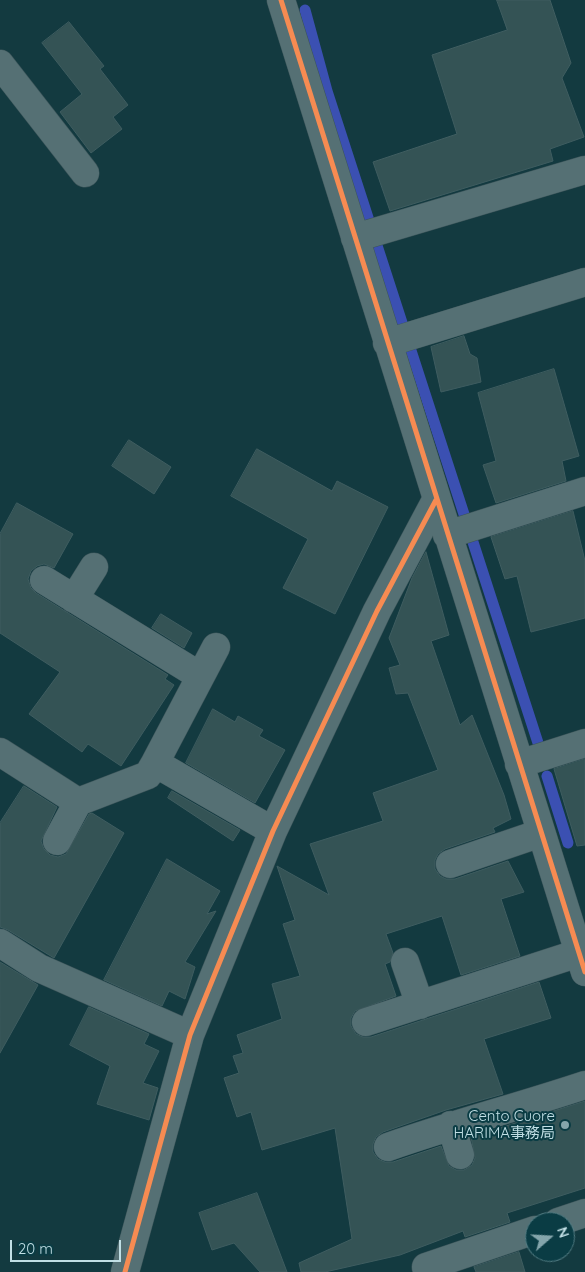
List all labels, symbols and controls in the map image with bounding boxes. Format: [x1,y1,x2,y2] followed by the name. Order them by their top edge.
[454,1107,555,1142] place label: Cento Cuore HARIMA事務局
[559,1119,571,1131] marker: Cento Cuore HARIMA事務局
[525,1212,575,1262] north arrow
[553,1225,573,1240] text: N
[12,1230,124,1262] scale bar
[18,1239,53,1258] text: 20 m

